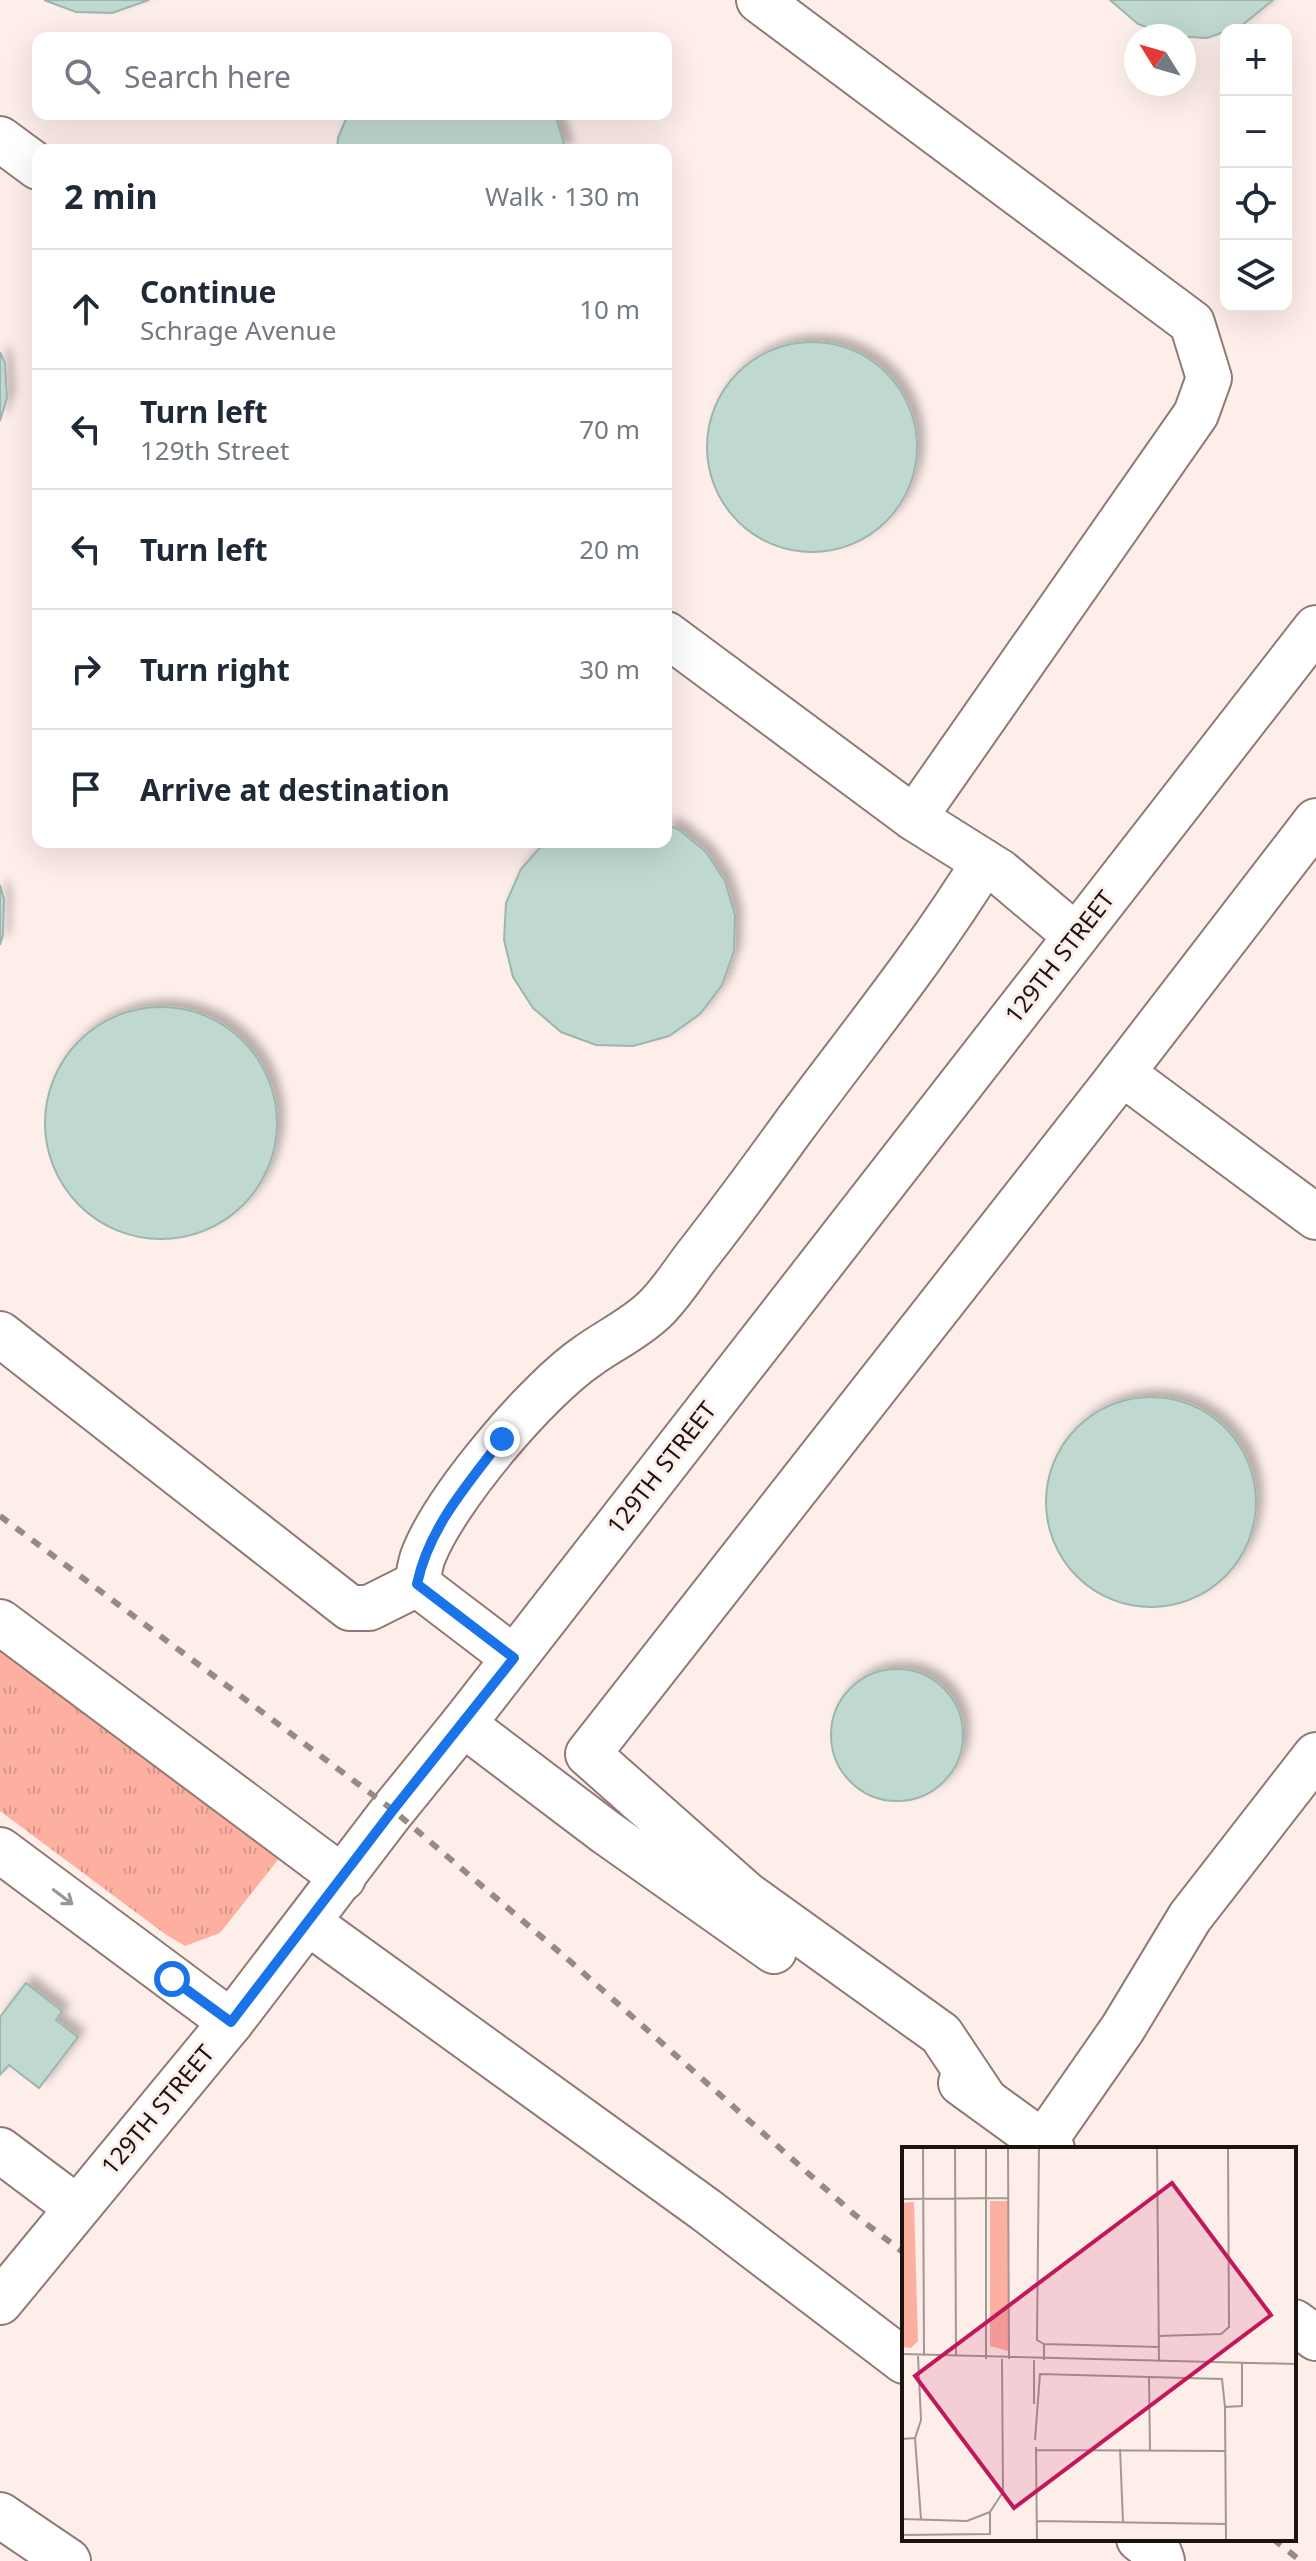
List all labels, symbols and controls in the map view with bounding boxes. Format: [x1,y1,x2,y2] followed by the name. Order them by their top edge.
[1124,24,1196,96] north arrow
[1220,24,1292,312] map controls
[1220,24,1292,96] button: +
[32,32,672,120] search box
[60,54,104,98] icon: search
[124,56,291,97] text: Search here
[1220,96,1292,168] button: −
[1220,168,1292,240] button: locate
[64,173,158,219] text: 2 min
[485,178,640,214] text: Walk · 130 m
[1220,240,1292,312] button: layers
[140,271,276,312] text: Continue
[64,287,108,331] icon: ahead
[579,291,640,327] text: 10 m
[140,312,336,348] text: Schrage Avenue
[140,391,268,432] text: Turn left
[64,407,108,451] icon: left
[579,411,640,447] text: 70 m
[140,432,289,468] text: 129th Street
[64,527,108,571] icon: left
[140,529,268,570] text: Turn left
[579,531,640,567] text: 20 m
[64,647,108,691] icon: right
[140,649,290,690] text: Turn right
[579,651,640,687] text: 30 m
[64,767,108,811] icon: arrive
[140,769,450,810] text: Arrive at destination
[997,882,1121,1029] street label: 129TH STREET
[599,1393,723,1540] street label: 129TH STREET
[484,1421,520,1457] route end
[51,1889,73,1905] one-way arrow
[154,1961,190,1997] route start
[93,2037,221,2181] street label: 129TH STREET
[902,2147,1296,2541] inset map

